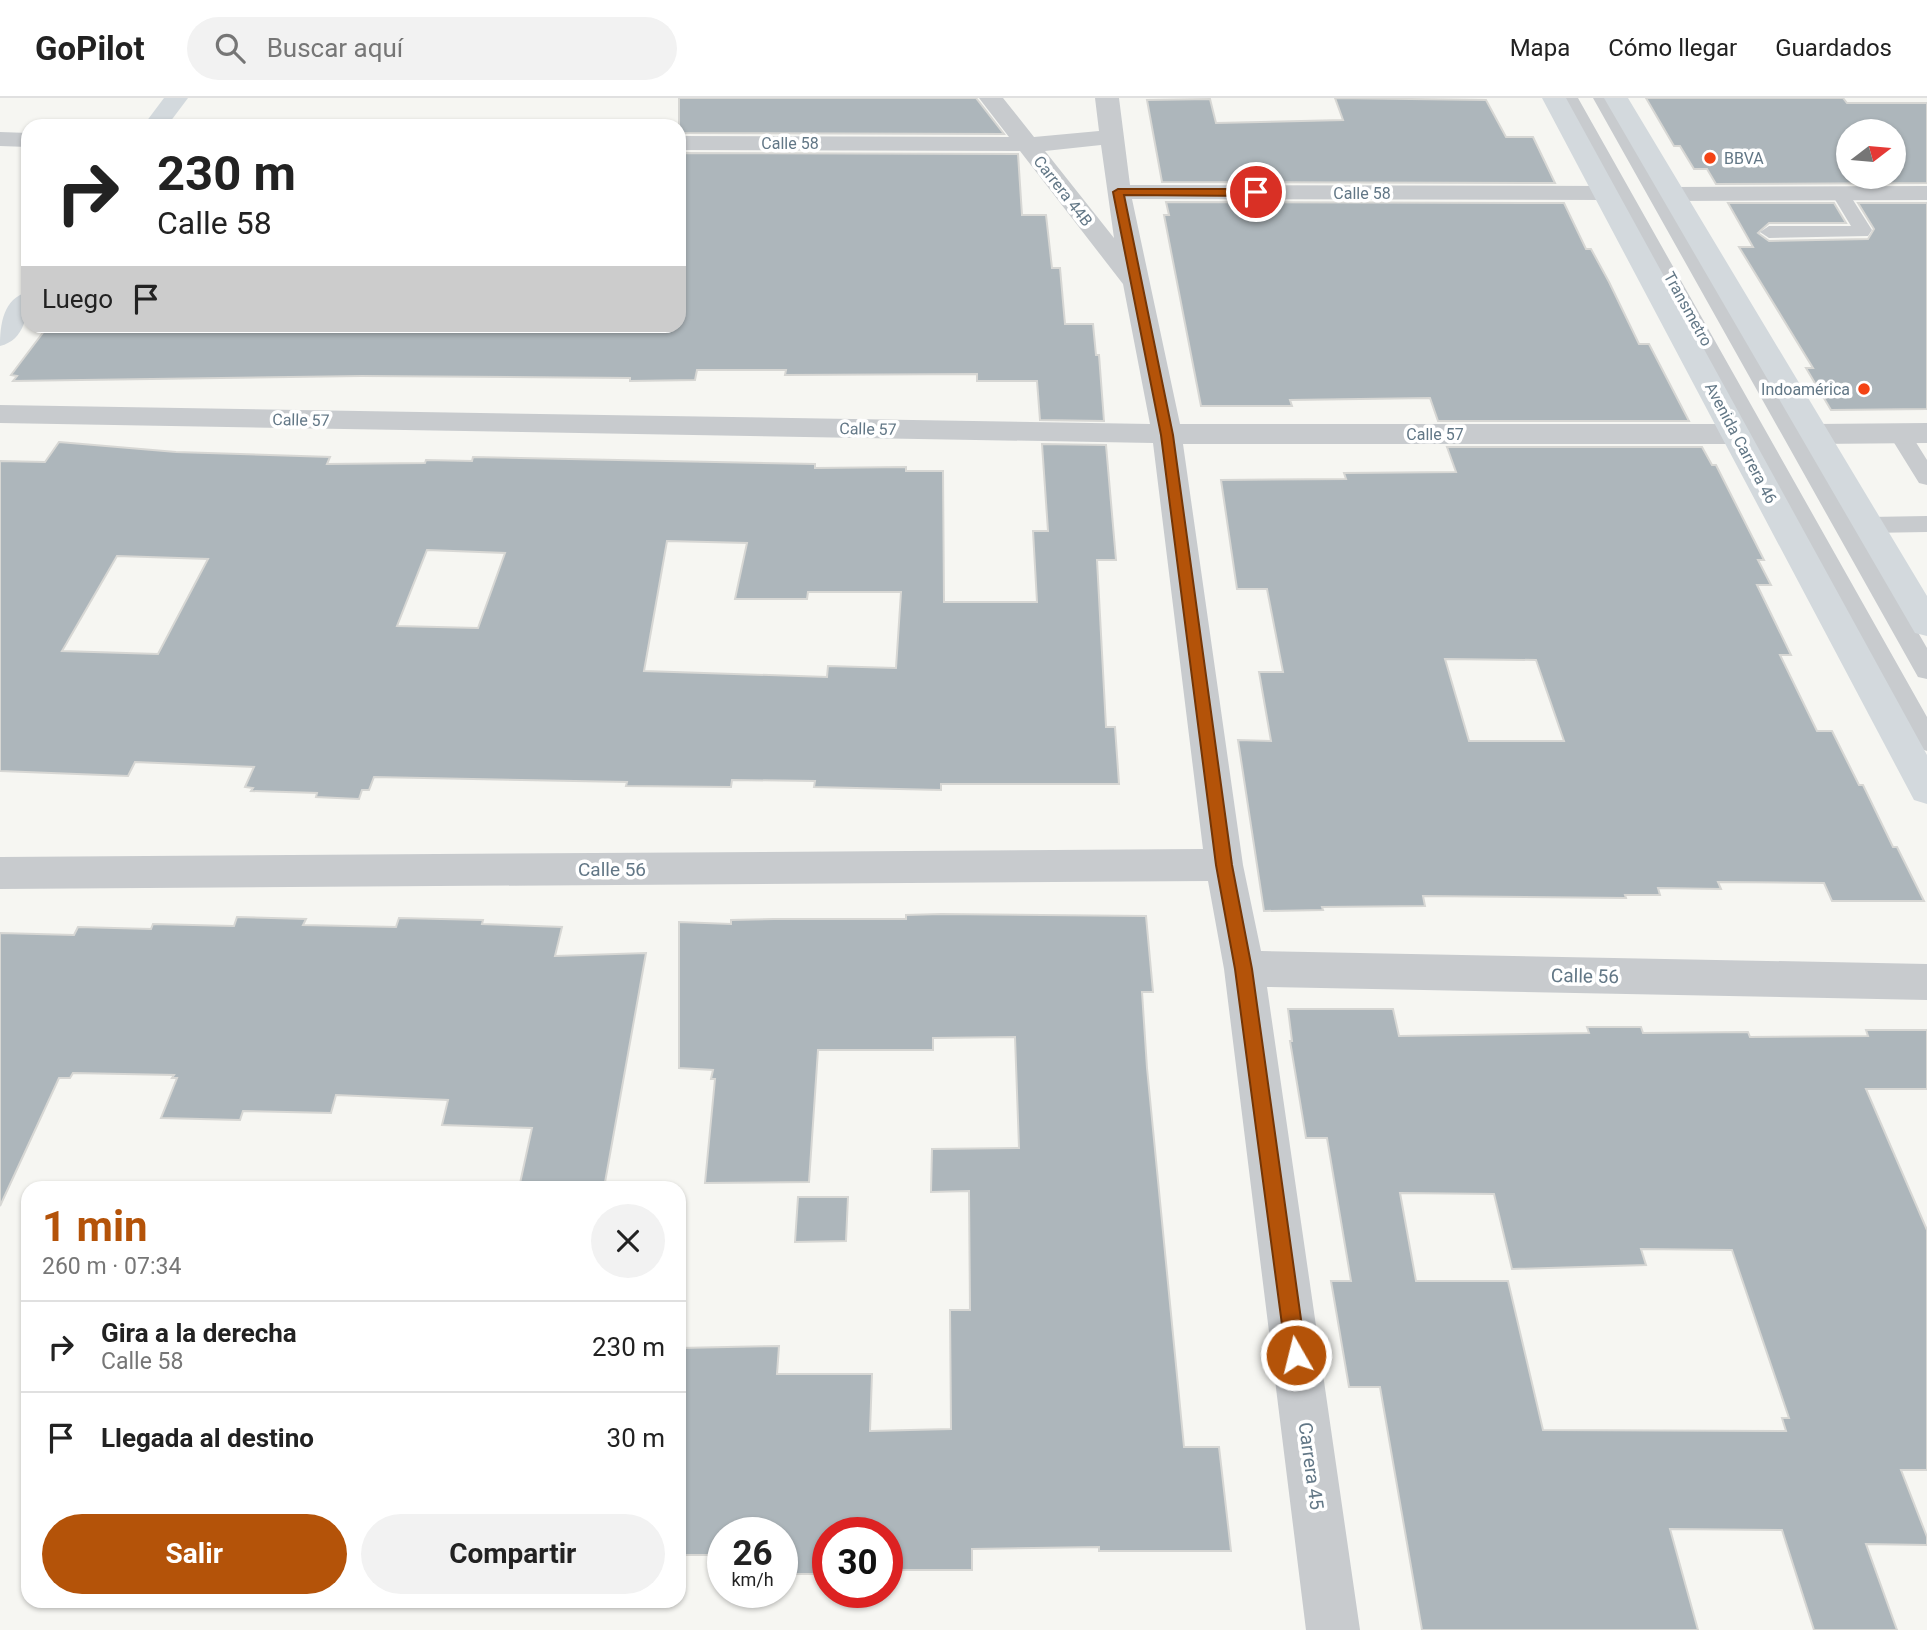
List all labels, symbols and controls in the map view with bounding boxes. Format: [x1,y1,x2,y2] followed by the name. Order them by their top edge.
[187,17,677,80] search box
[35,29,145,68] text: GoPilot
[211,29,249,67] icon: search
[267,33,403,63] text: Buscar aquí
[1510,34,1570,62] text: Mapa
[1608,34,1737,62] text: Cómo llegar
[1775,34,1892,62] text: Guardados
[1836,119,1906,189] north arrow
[1836,119,1906,189] map controls
[761,134,819,153] street label: Calle 58
[157,145,296,202] text: 230 m
[42,147,133,238] icon: right
[1724,149,1764,168] place label: BBVA
[1702,150,1718,166] marker: BBVA
[1030,152,1096,230] street label: Carrera 44B
[1226,162,1286,222] pin
[1237,173,1275,211] icon: arrive
[1333,184,1391,203] street label: Calle 58
[157,204,272,242] text: Calle 58
[1660,269,1716,349] street label: Transmetro
[127,280,165,318] icon: arrive
[42,284,113,314] text: Luego
[1701,379,1781,507] street label: Avenida Carrera 46
[1761,380,1850,399] place label: Indoamérica
[1856,381,1872,397] marker: Indoamérica
[272,410,330,430] street label: Calle 57
[839,419,897,439] street label: Calle 57
[1406,425,1464,444] street label: Calle 57
[578,858,646,881] street label: Calle 56
[1551,964,1619,988] street label: Calle 56
[42,1202,148,1251] text: 1 min
[591,1204,665,1278] button: close
[42,1253,181,1280] text: 260 m · 07:34
[101,1318,297,1348] text: Gira a la derecha
[1259,1318,1333,1392] position arrow
[42,1328,80,1366] icon: right
[592,1332,665,1362] text: 230 m
[101,1348,183,1375] text: Calle 58
[42,1419,80,1457] icon: arrive
[1293,1421,1329,1511] street label: Carrera 45
[101,1423,314,1453] text: Llegada al destino
[607,1423,665,1453] text: 30 m
[42,1514,347,1594] button: Salir
[361,1514,665,1594] button: Compartir
[812,1517,903,1608] speed limit sign: 30
[732,1533,773,1574] text: 26
[731,1569,774,1590] text: km/h

